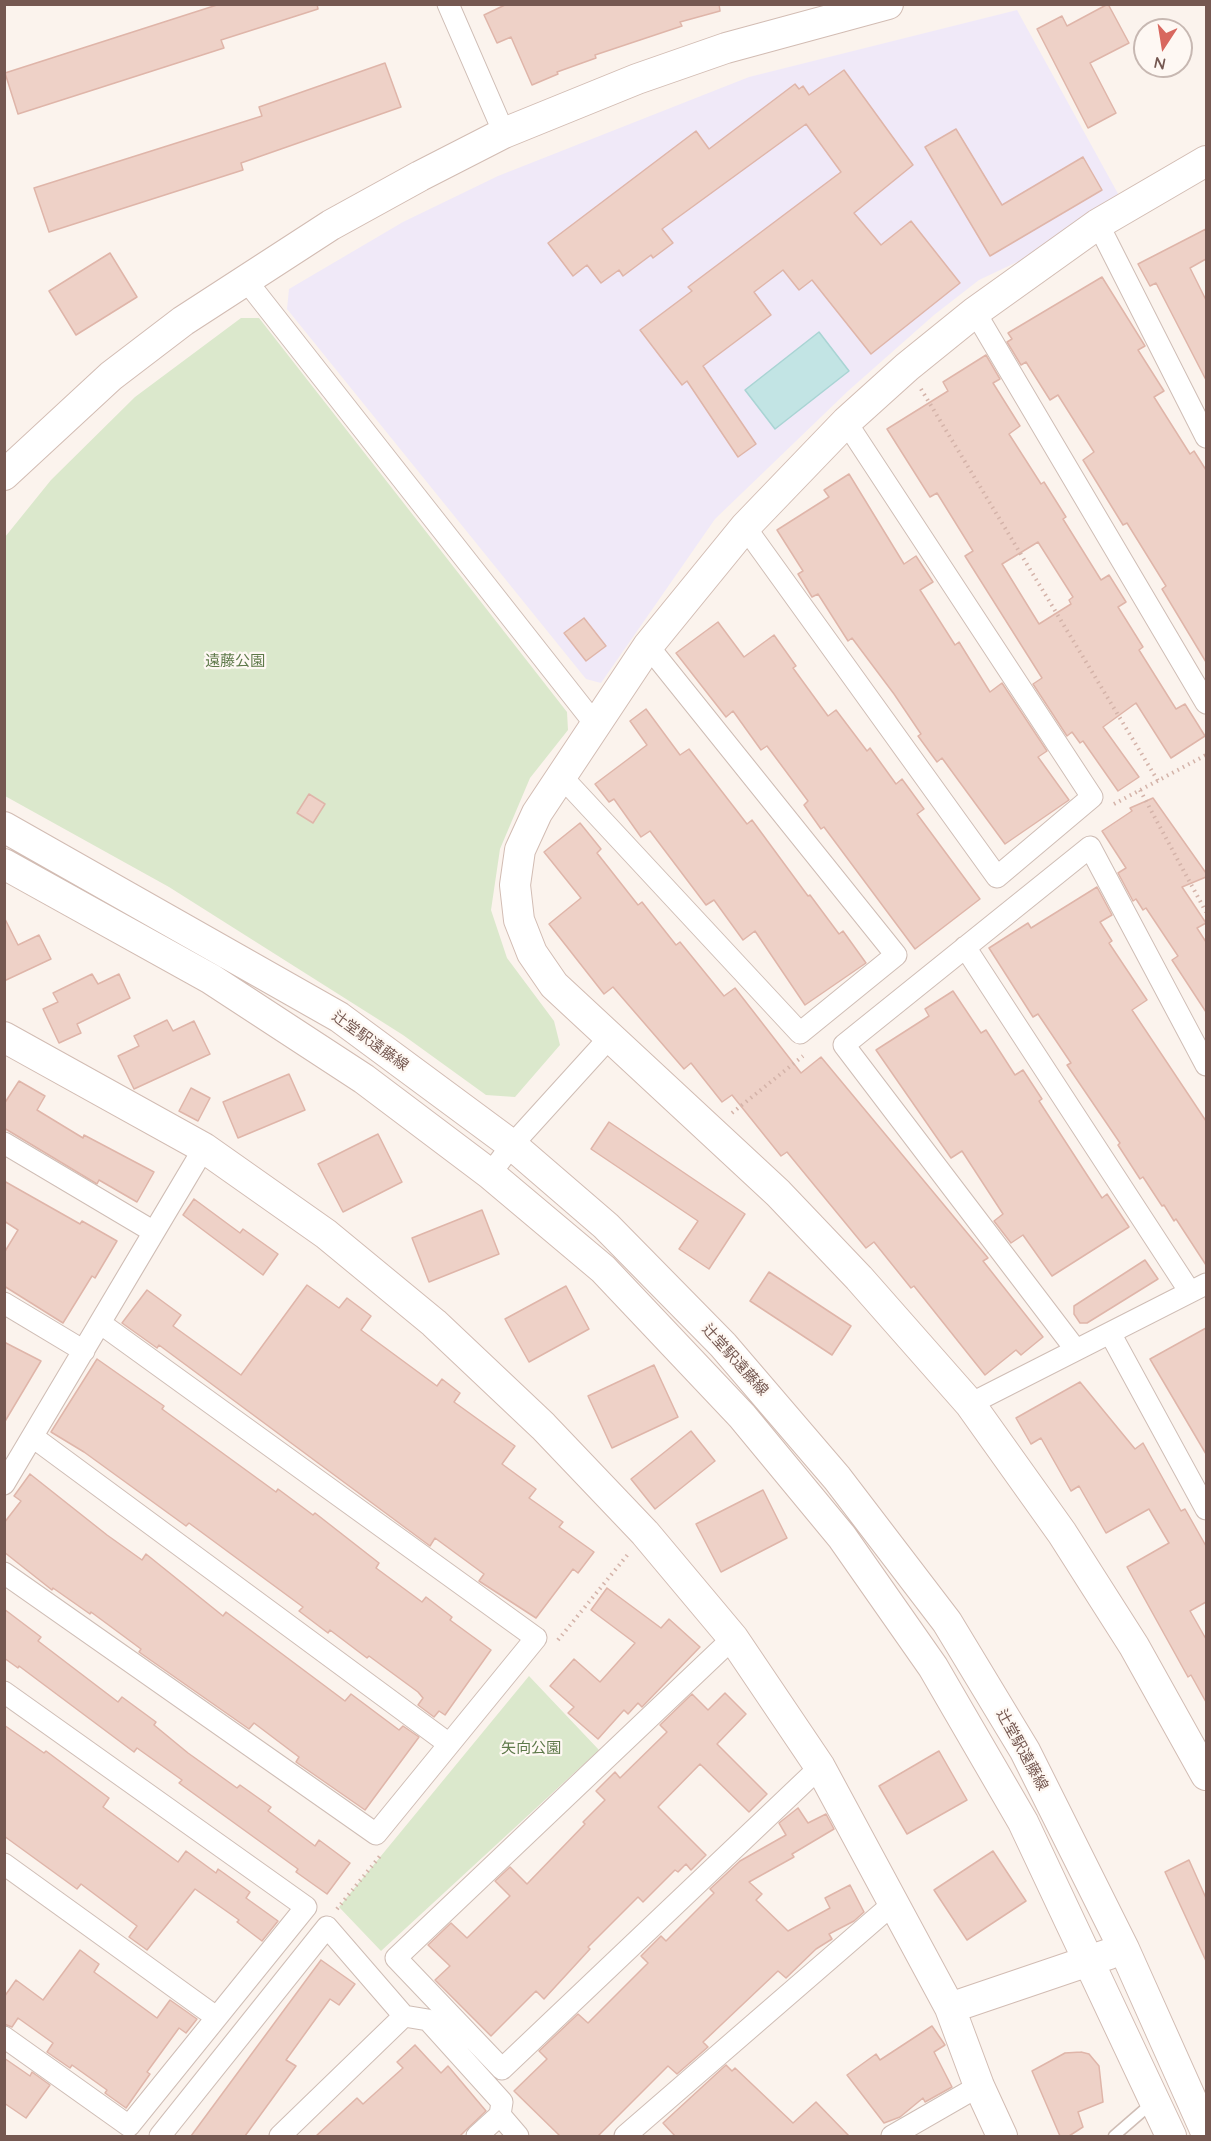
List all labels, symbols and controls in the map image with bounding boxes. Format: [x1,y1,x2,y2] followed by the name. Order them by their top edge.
[1133,18,1193,78] north arrow
[1152,53,1168,75] text: N
[205,652,265,670] park label: 遠藤公園
[328,1007,412,1075] street label: 辻堂駅遠藤線
[698,1321,772,1399] street label: 辻堂駅遠藤線
[992,1706,1052,1794] street label: 辻堂駅遠藤線
[501,1739,561,1757] park label: 矢向公園

